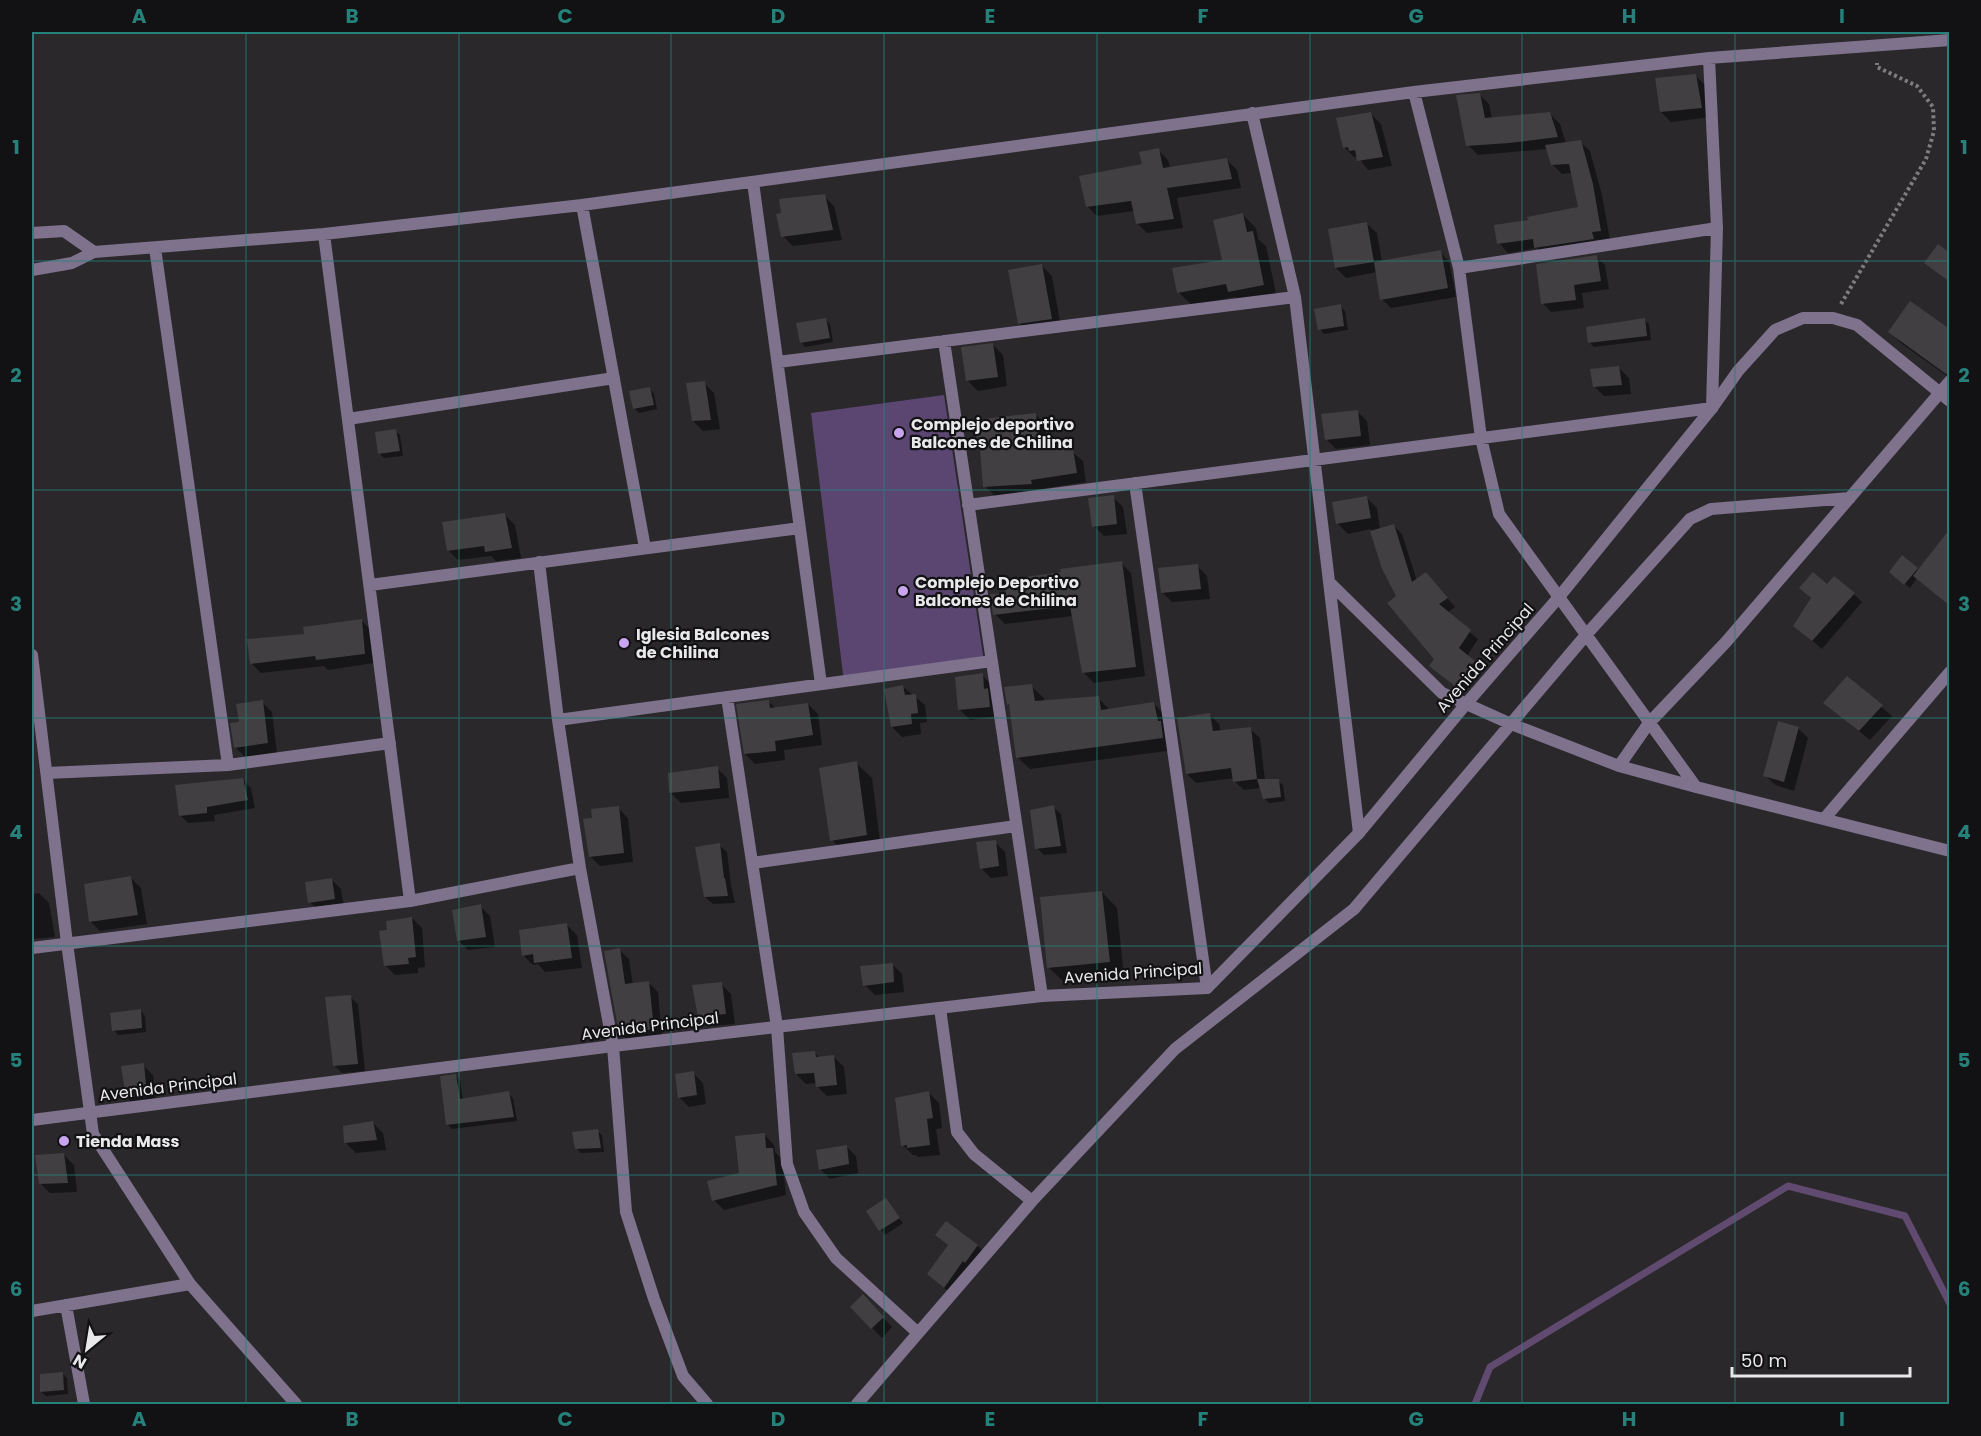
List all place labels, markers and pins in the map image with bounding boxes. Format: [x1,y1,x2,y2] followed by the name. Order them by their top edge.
[911,413,1074,454] place label: Complejo deportivo Balcones de Chilina
[892,426,906,440] marker: Complejo deportivo Balcones de Chilina
[915,571,1079,612] place label: Complejo Deportivo Balcones de Chilina
[896,584,910,598] marker: Complejo Deportivo Balcones de Chilina
[636,623,770,664] place label: Iglesia Balcones de Chilina
[617,636,631,650] marker: Iglesia Balcones de Chilina
[76,1130,179,1153] place label: Tienda Mass
[57,1134,71,1148] marker: Tienda Mass

